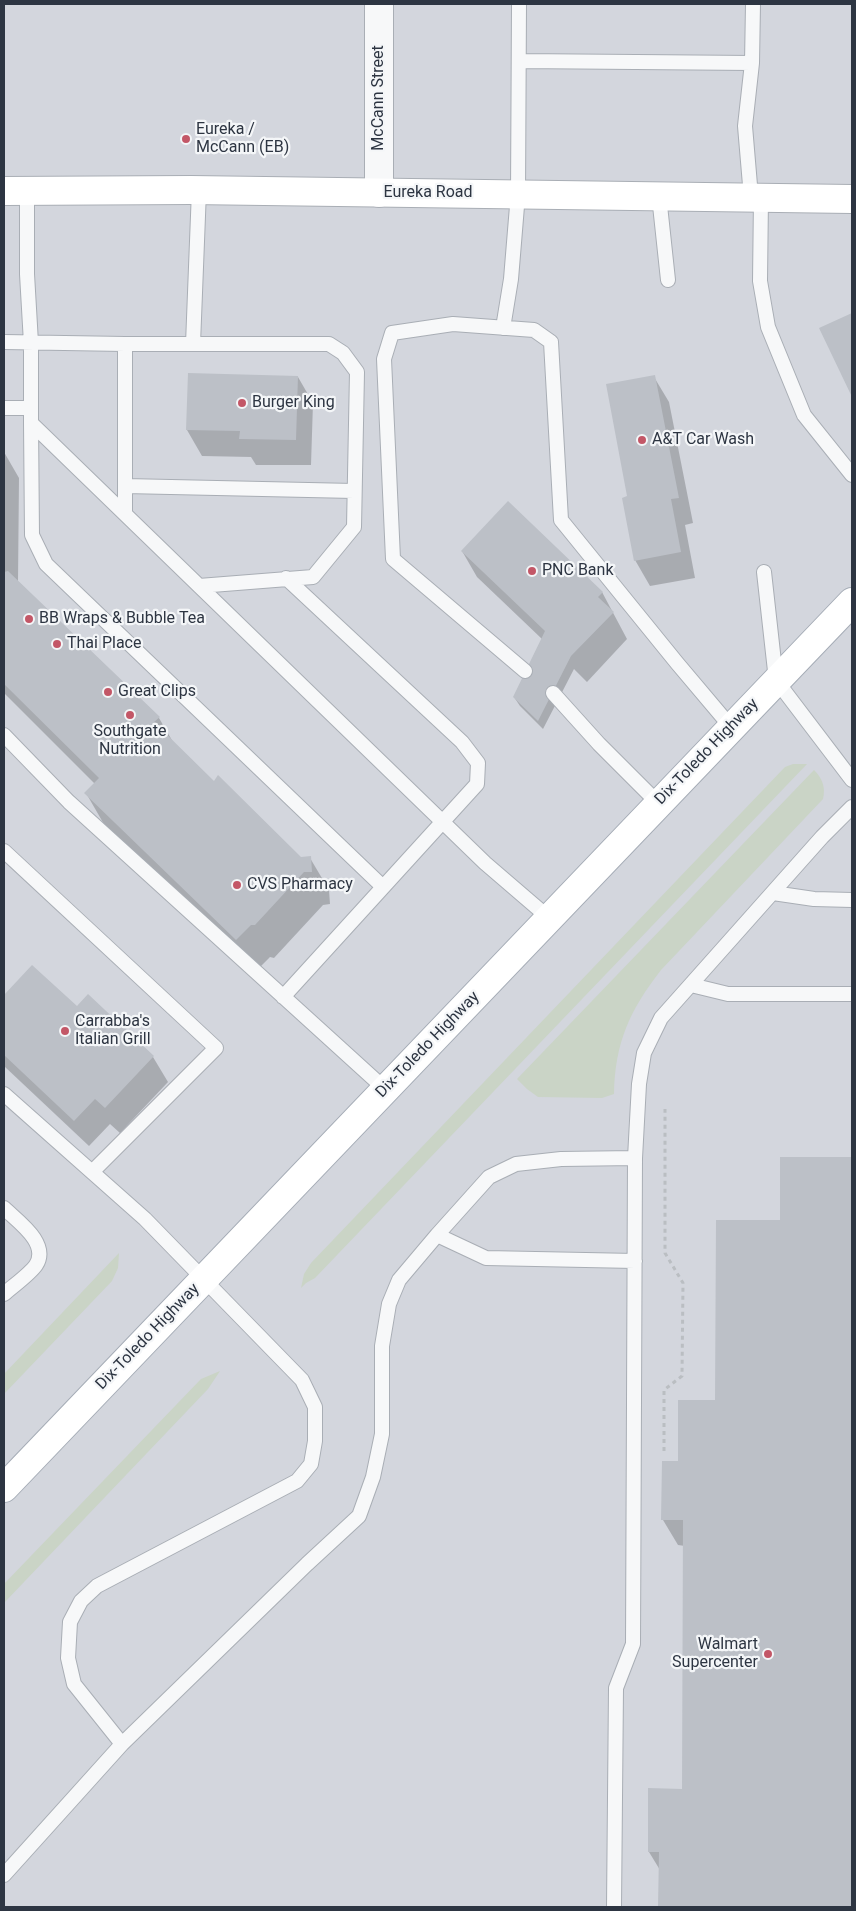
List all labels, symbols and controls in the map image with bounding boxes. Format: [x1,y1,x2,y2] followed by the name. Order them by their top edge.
[369,45,389,151] street label: McCann Street
[196,120,289,158] place label: Eureka / McCann (EB)
[180,133,192,145] marker: Eureka / McCann (EB)
[383,183,473,203] street label: Eureka Road
[252,393,335,413] place label: Burger King
[236,397,248,409] marker: Burger King
[652,430,754,450] place label: A&T Car Wash
[636,434,648,446] marker: A&T Car Wash
[542,561,614,581] place label: PNC Bank
[526,565,538,577] marker: PNC Bank
[39,609,205,629] place label: BB Wraps & Bubble Tea
[23,613,35,625] marker: BB Wraps & Bubble Tea
[67,634,141,654] place label: Thai Place
[51,638,63,650] marker: Thai Place
[118,682,196,702] place label: Great Clips
[102,686,114,698] marker: Great Clips
[651,695,763,809] street label: Dix-Toledo Highway
[124,709,136,721] marker: Southgate Nutrition
[94,722,166,760] place label: Southgate Nutrition
[247,875,353,895] place label: CVS Pharmacy
[231,879,243,891] marker: CVS Pharmacy
[372,988,484,1102] street label: Dix-Toledo Highway
[75,1012,151,1050] place label: Carrabba's Italian Grill
[59,1025,71,1037] marker: Carrabba's Italian Grill
[92,1280,204,1394] street label: Dix-Toledo Highway
[672,1635,758,1673] place label: Walmart Supercenter
[762,1648,774,1660] marker: Walmart Supercenter

